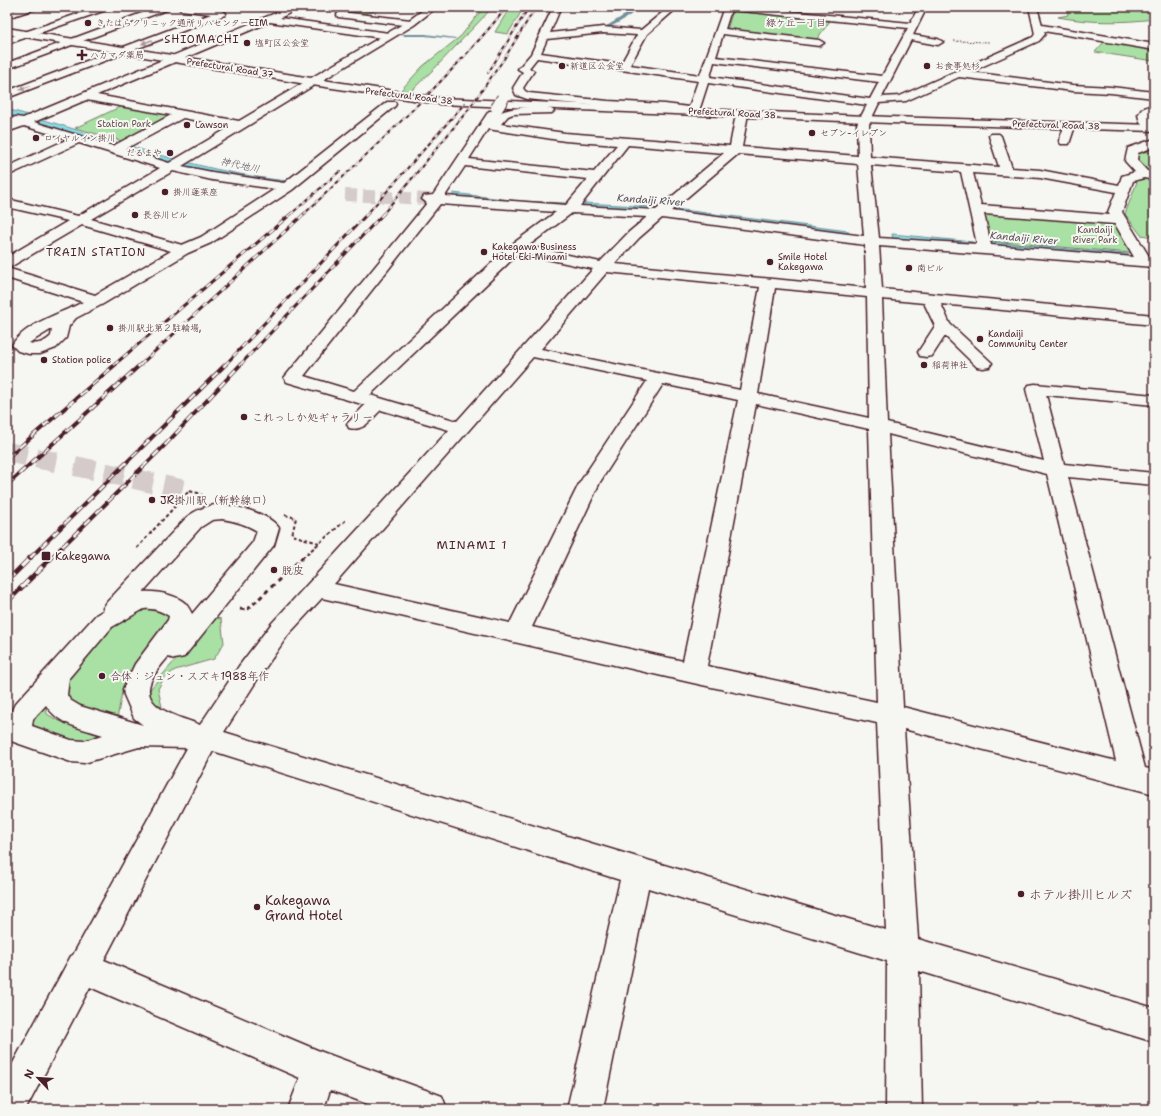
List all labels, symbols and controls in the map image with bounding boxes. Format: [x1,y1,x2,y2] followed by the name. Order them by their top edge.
[766,16,826,29] district label: 緑ケ丘一丁目
[96,17,268,29] place label: きたはらクリニック通所リハセンターEIM
[83,18,93,28] marker: きたはらクリニック通所リハセンターEIM
[164,32,240,47] district label: SHIOMACHI
[255,37,309,49] place label: 塩町区公会堂
[242,38,252,48] marker: 塩町区公会堂
[140,39,152,45] one-way arrow
[90,49,144,61] place label: ハカマダ薬局
[77,50,87,60] marker: ハカマダ薬局
[186,55,274,81] street label: Prefectural Road 37
[570,60,624,72] place label: 新道区公会堂
[935,60,980,72] place label: お食事処杉
[557,61,567,71] marker: 新道区公会堂
[922,61,932,71] marker: お食事処杉
[365,85,453,107] street label: Prefectural Road 38
[19,86,31,92] one-way arrow
[688,105,776,121] street label: Prefectural Road 38
[1012,117,1100,133] street label: Prefectural Road 38
[97,118,151,130] park label: Station Park
[195,119,229,131] place label: Lawson
[182,120,192,130] marker: Lawson
[820,127,887,139] place label: セブン-イレブン
[807,128,817,138] marker: セブン-イレブン
[44,132,116,144] place label: ロイヤルイン掛川
[31,133,41,143] marker: ロイヤルイン掛川
[126,147,162,159] place label: だるまや
[165,148,175,158] marker: だるまや
[219,154,261,176] water label: 神代地川
[173,186,218,198] place label: 掛川蓬莱座
[160,187,170,197] marker: 掛川蓬莱座
[617,191,686,209] water label: Kandaiji River
[143,209,188,221] place label: 長谷川ビル
[130,210,140,220] marker: 長谷川ビル
[1073,224,1117,246] park label: Kandaiji River Park
[989,229,1059,247] water label: Kandaiji River
[492,241,576,263] place label: Kakegawa Business Hotel Eki-Minami
[46,245,146,260] district label: TRAIN STATION
[479,247,489,257] marker: Kakegawa Business Hotel Eki-Minami
[778,251,827,273] place label: Smile Hotel Kakegawa
[765,257,775,267] marker: Smile Hotel Kakegawa
[917,262,944,274] place label: 南ビル
[904,263,914,273] marker: 南ビル
[118,322,201,334] place label: 掛川駅北第２駐輪場,
[105,323,115,333] marker: 掛川駅北第２駐輪場,
[988,328,1068,350] place label: Kandaiji Community Center
[975,334,985,344] marker: Kandaiji Community Center
[52,354,111,366] place label: Station police
[39,355,49,365] marker: Station police
[932,359,968,371] place label: 稲荷神社
[919,360,929,370] marker: 稲荷神社
[252,410,373,425] place label: これっしか処ギャラリー
[239,412,249,422] marker: これっしか処ギャラリー
[160,493,273,508] place label: JR掛川駅（新幹線口）
[147,495,157,505] marker: JR掛川駅（新幹線口）
[437,537,507,553] district label: MINAMI 1
[55,549,110,564] place label: Kakegawa
[40,550,52,562] marker: Kakegawa
[282,563,304,578] place label: 脱皮
[269,565,279,575] marker: 脱皮
[110,669,269,684] place label: 合体：ジュン・スズキ1988年作
[97,671,107,681] marker: 合体：ジュン・スズキ1988年作
[1029,886,1132,903] place label: ホテル掛川ヒルズ
[1016,889,1026,899] marker: ホテル掛川ヒルズ
[265,892,343,924] place label: Kakegawa Grand Hotel
[252,902,262,912] marker: Kakegawa Grand Hotel
[18,1058,58,1098] north arrow
[21,1067,38,1081] text: N

